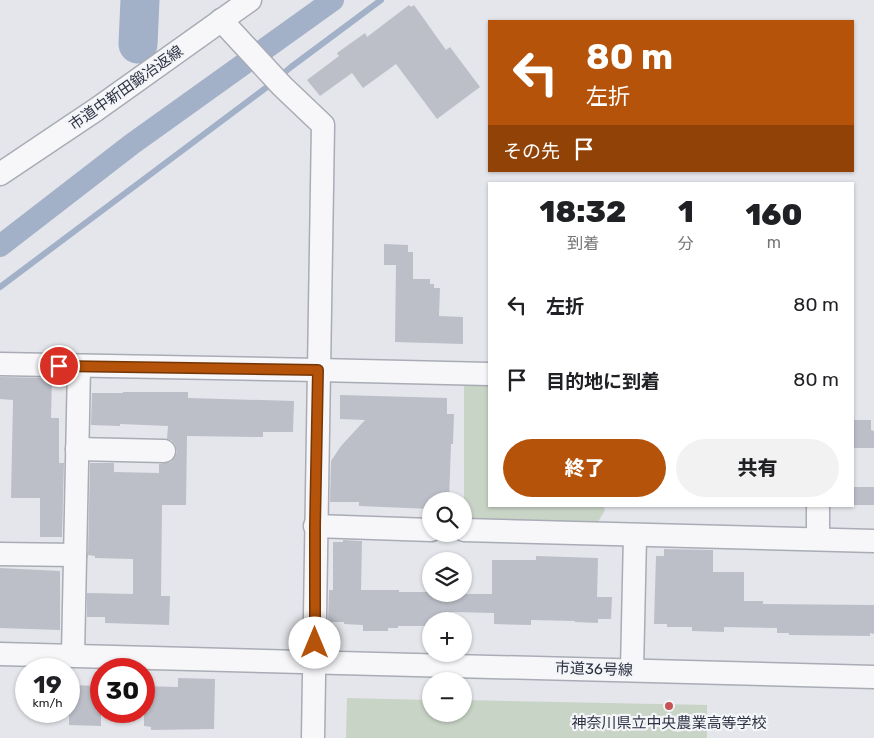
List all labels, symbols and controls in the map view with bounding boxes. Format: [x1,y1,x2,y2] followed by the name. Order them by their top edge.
[586,36,673,78] text: 80 m
[503,40,568,105] icon: left
[66,42,186,134] street label: 市道中新田鍛冶返線
[586,83,630,110] text: 左折
[570,135,598,163] icon: arrive
[503,140,560,163] text: その先
[540,194,626,230] text: 18:32
[678,194,694,230] text: 1
[745,197,802,233] text: 160
[767,233,781,252] text: m
[567,234,599,253] text: 到着
[678,234,694,253] text: 分
[503,291,531,319] icon: left
[793,293,839,316] text: 80 m
[546,295,584,318] text: 左折
[38,345,80,387] pin
[45,352,73,380] icon: arrive
[503,366,531,394] icon: arrive
[793,368,839,391] text: 80 m
[546,370,660,393] text: 目的地に到着
[503,439,666,497] button: 終了
[676,439,839,497] button: 共有
[422,492,472,722] map controls
[422,492,472,542] button: search
[422,552,472,602] button: layers
[422,612,472,662] button: +
[288,616,340,668] position arrow
[90,658,155,723] speed limit sign: 30
[555,659,633,679] street label: 市道36号線
[33,670,62,699] text: 19
[422,672,472,722] button: −
[33,696,62,710] text: km/h
[663,700,675,712] marker: 神奈川県立中央農業高等学校
[571,714,767,732] place label: 神奈川県立中央農業高等学校

